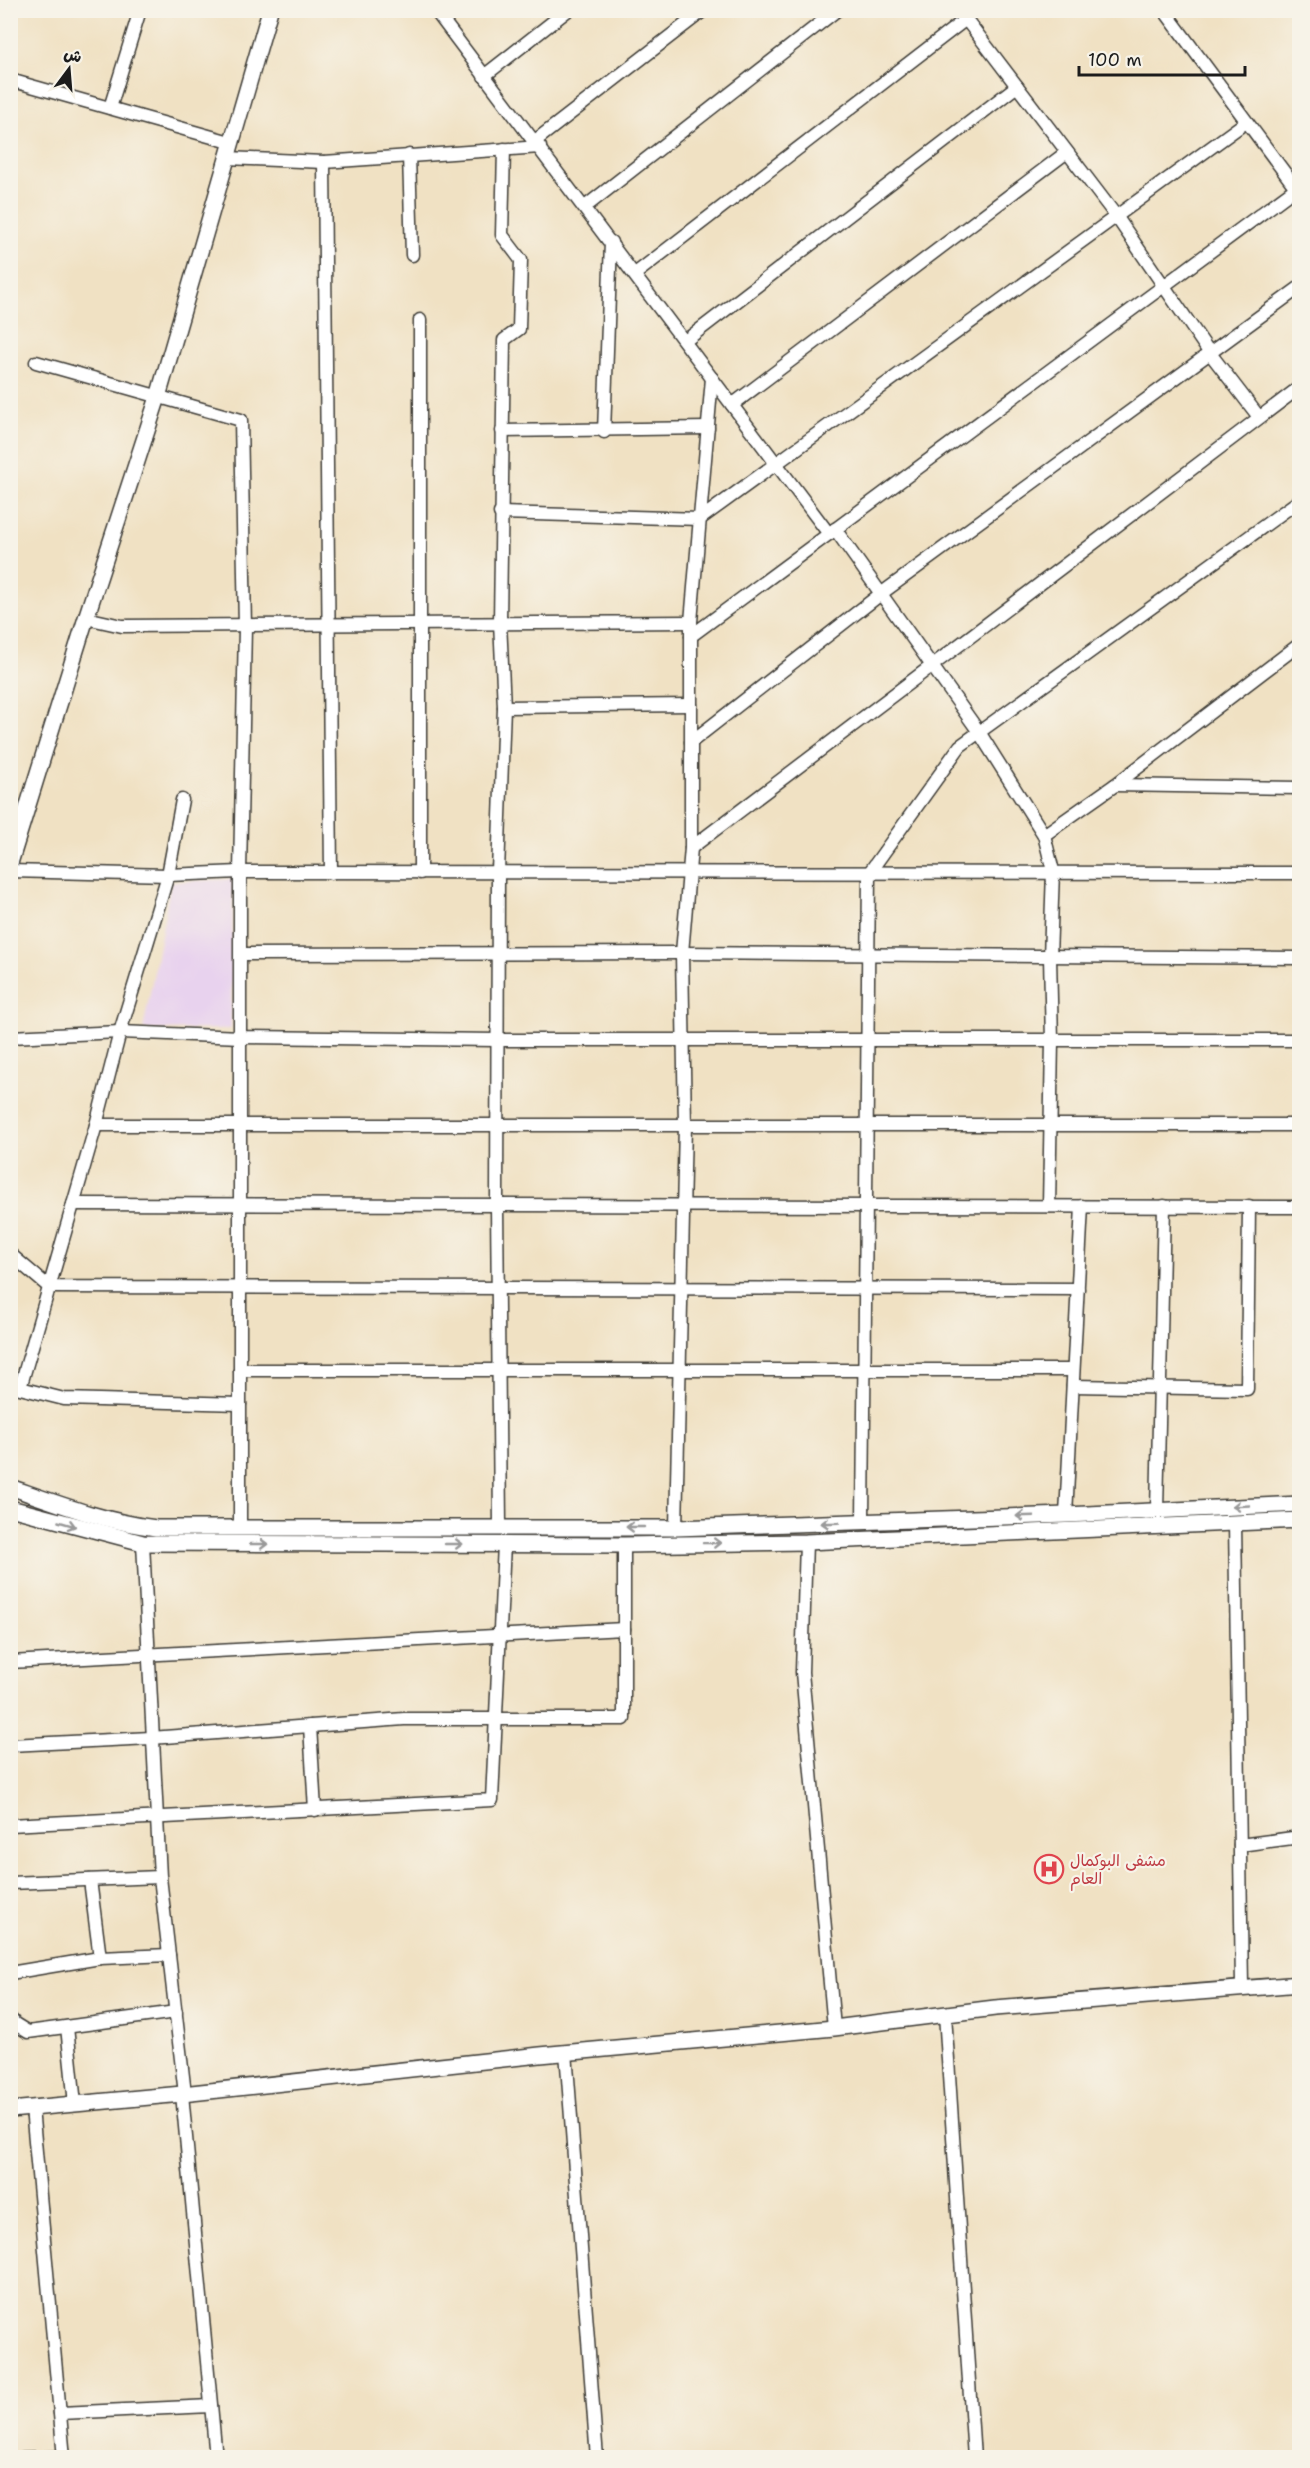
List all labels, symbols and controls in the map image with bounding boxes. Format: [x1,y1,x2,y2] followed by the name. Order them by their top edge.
[39,39,99,99] north arrow
[1079,39,1246,77] scale bar
[62,43,84,68] text: ش
[1088,48,1142,72] text: 100 m
[1232,1501,1252,1512] one-way arrow
[1016,1511,1036,1522] one-way arrow
[821,1517,841,1528] one-way arrow
[57,1519,76,1530] one-way arrow
[626,1521,646,1533] one-way arrow
[702,1537,722,1549] one-way arrow
[249,1538,269,1550] one-way arrow
[444,1538,464,1550] one-way arrow
[1070,1850,1166,1891] place label: مشفى البوكمال العام
[1033,1853,1065,1885] hospital icon: مشفى البوكمال العام

